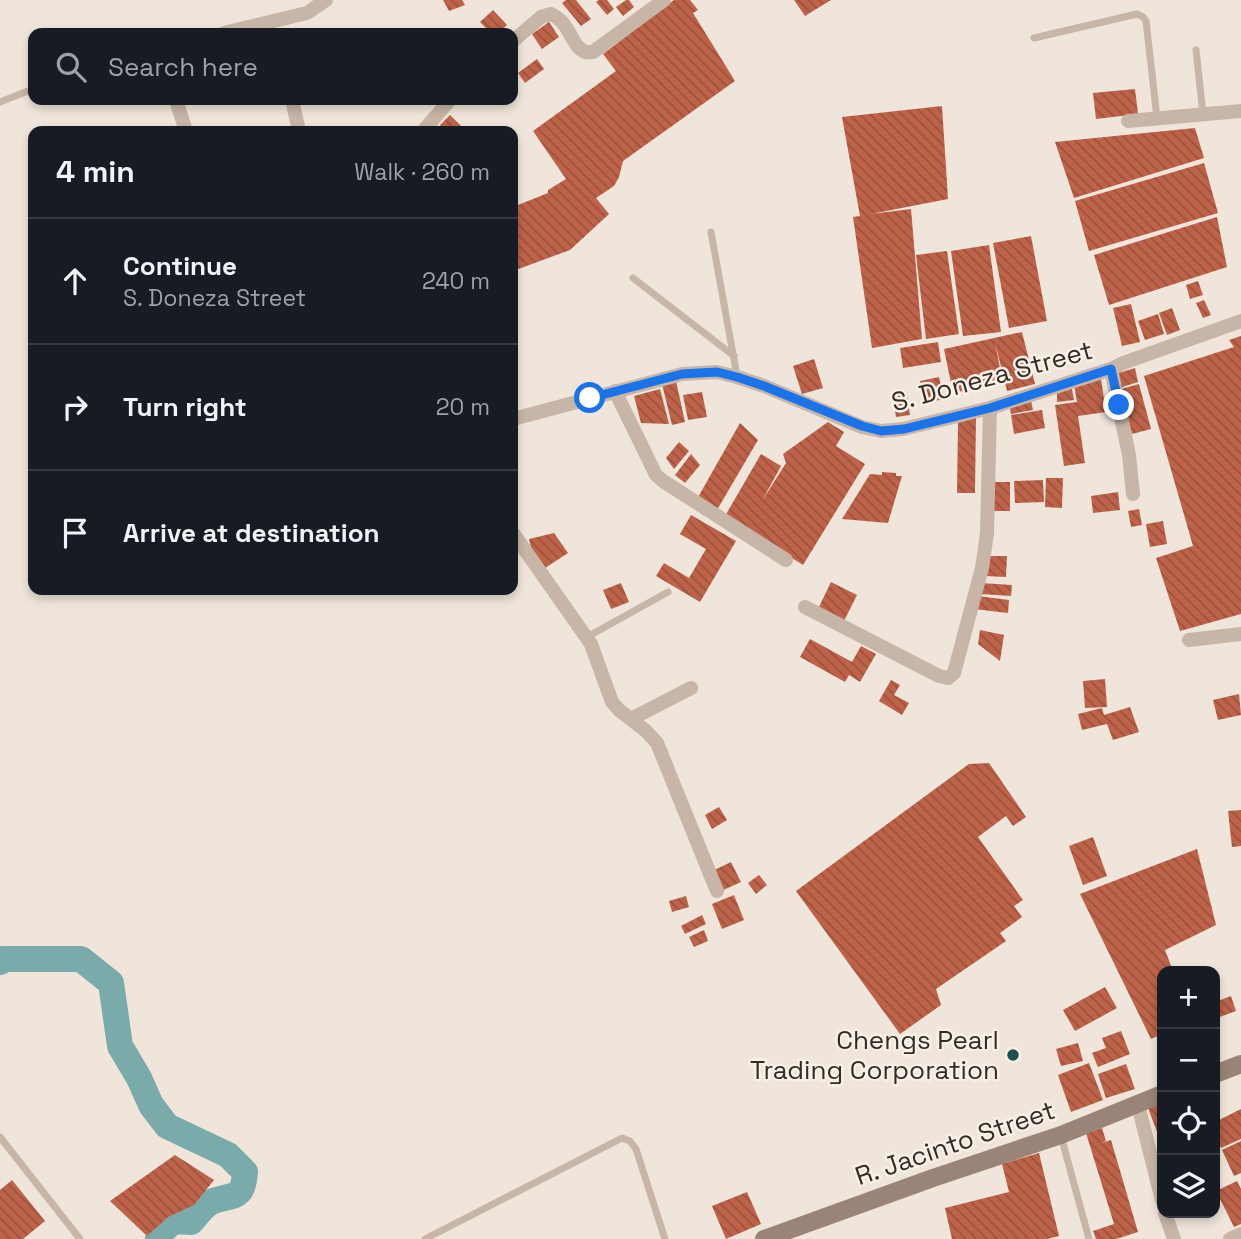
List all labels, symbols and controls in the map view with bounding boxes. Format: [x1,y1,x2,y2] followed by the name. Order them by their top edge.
[28,28,518,105] search box
[52,48,90,86] icon: search
[108,50,258,84] text: Search here
[56,152,135,191] text: 4 min
[354,157,490,187] text: Walk · 260 m
[123,249,237,283] text: Continue
[56,262,94,300] icon: ahead
[422,266,490,296] text: 240 m
[123,283,306,313] text: S. Doneza Street
[888,333,1096,419] street label: S. Doneza Street
[574,382,605,413] route start
[56,388,94,426] icon: right
[1103,389,1134,420] route end
[123,390,247,424] text: Turn right
[436,392,490,422] text: 20 m
[56,514,94,552] icon: arrive
[123,516,380,550] text: Arrive at destination
[1157,966,1220,1218] map controls
[1157,966,1220,1029] button: +
[750,1023,999,1087] place label: Chengs Pearl Trading Corporation
[1157,1029,1220,1092] button: −
[1005,1047,1021,1063] marker: Chengs Pearl Trading Corporation
[1157,1092,1220,1155] button: locate
[850,1093,1060,1193] street label: R. Jacinto Street
[1157,1155,1220,1218] button: layers

